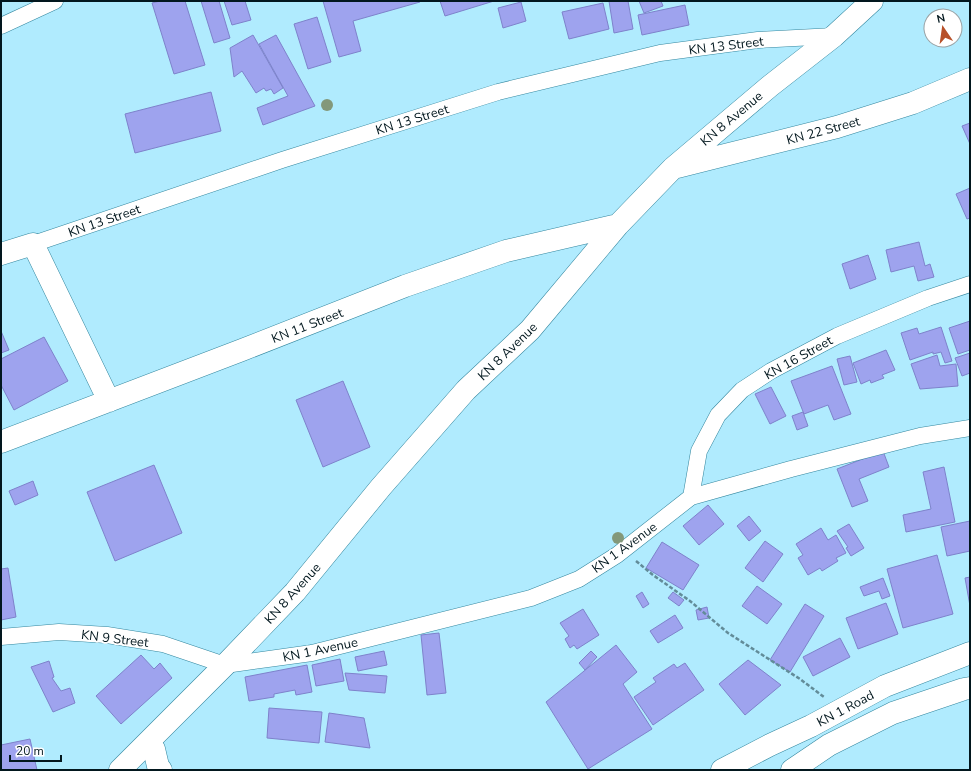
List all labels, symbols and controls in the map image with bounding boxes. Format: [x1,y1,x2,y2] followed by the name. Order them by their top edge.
[923,8,963,48] north arrow
[935,11,947,27] text: N
[688,32,765,60] street label: KN 13 Street
[697,87,767,150] street label: KN 8 Avenue
[374,100,451,140] street label: KN 13 Street
[784,112,862,149] street label: KN 22 Street
[66,200,143,242] street label: KN 13 Street
[269,304,346,348] street label: KN 11 Street
[474,319,542,385] street label: KN 8 Avenue
[761,331,836,384] street label: KN 16 Street
[588,518,661,578] street label: KN 1 Avenue
[260,559,325,628] street label: KN 8 Avenue
[80,626,150,652] street label: KN 9 Street
[281,633,360,667] street label: KN 1 Avenue
[814,686,877,731] street label: KN 1 Road
[10,737,61,763] scale bar
[16,743,44,759] text: 20 m

